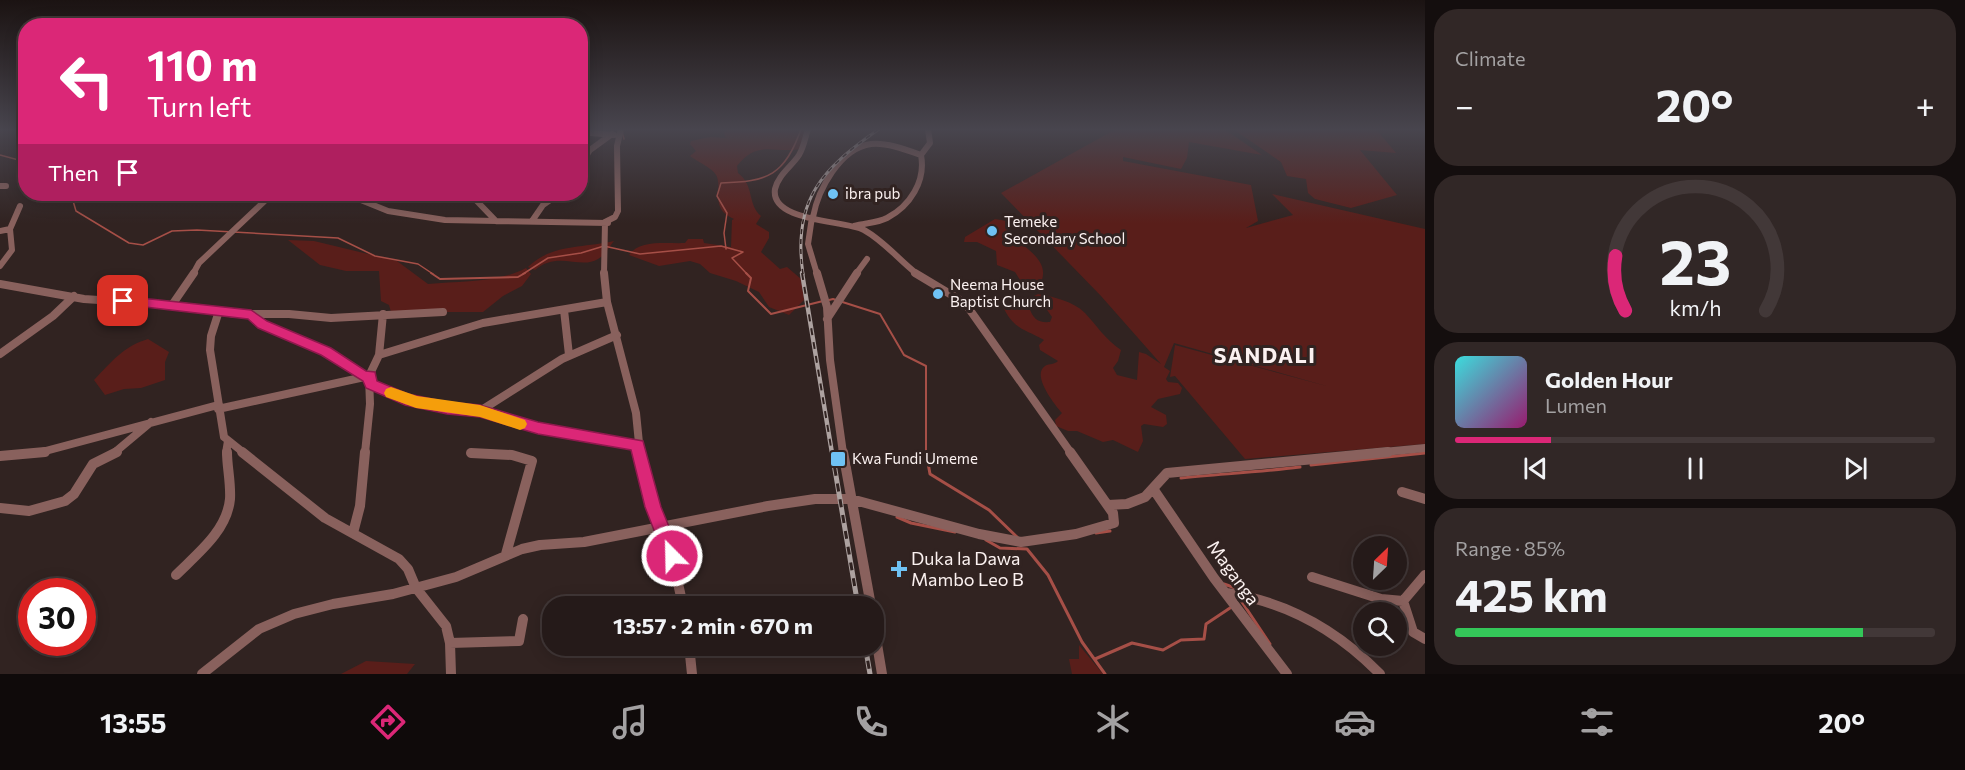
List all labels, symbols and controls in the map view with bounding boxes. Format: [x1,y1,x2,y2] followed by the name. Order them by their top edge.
[147,38,258,90] text: 110 m
[48,42,126,120] icon: left
[1455,46,1525,70] text: Climate
[1656,76,1734,131] text: 20°
[1455,84,1474,125] text: −
[1916,84,1935,125] text: +
[147,90,251,123] text: Turn left
[111,156,144,189] icon: arrive
[48,159,99,186] text: Then
[845,184,901,202] place label: ibra pub
[826,187,840,201] marker: ibra pub
[1004,212,1125,247] place label: Temeke Secondary School
[1659,222,1731,298] text: 23
[985,224,999,238] marker: Temeke Secondary School
[97,275,148,326] pin
[950,275,1051,310] place label: Neema House Baptist Church
[106,284,139,317] icon: arrive
[931,287,945,301] marker: Neema House Baptist Church
[1669,294,1721,320] text: km/h
[1214,342,1316,367] district label: SANDALI
[1545,366,1673,393] text: Golden Hour
[1545,393,1607,417] text: Lumen
[852,449,978,467] place label: Kwa Fundi Umeme
[829,450,847,468] marker: Kwa Fundi Umeme
[1519,452,1552,485] icon: previous
[1679,452,1712,485] icon: pause
[1839,452,1872,485] icon: next
[640,524,704,588] position arrow
[1203,536,1265,609] street label: Maganga
[1353,536,1407,590] north arrow
[1353,536,1407,656] map controls
[1455,536,1565,560] text: Range · 85%
[911,547,1024,590] place label: Duka la Dawa Mambo Leo B
[892,562,906,576] marker: Duka la Dawa Mambo Leo B
[1455,566,1608,621] text: 425 km
[18,578,96,656] speed limit sign: 30
[1353,602,1407,656] button: search
[613,612,813,639] text: 13:57 · 2 min · 670 m
[367,701,409,743] icon: directions
[609,701,651,743] icon: music
[850,701,892,743] icon: phone
[1092,701,1134,743] icon: climate
[1334,701,1376,743] icon: car
[1576,701,1618,743] icon: filters
[100,706,167,739] text: 13:55
[1818,706,1865,739] text: 20°

